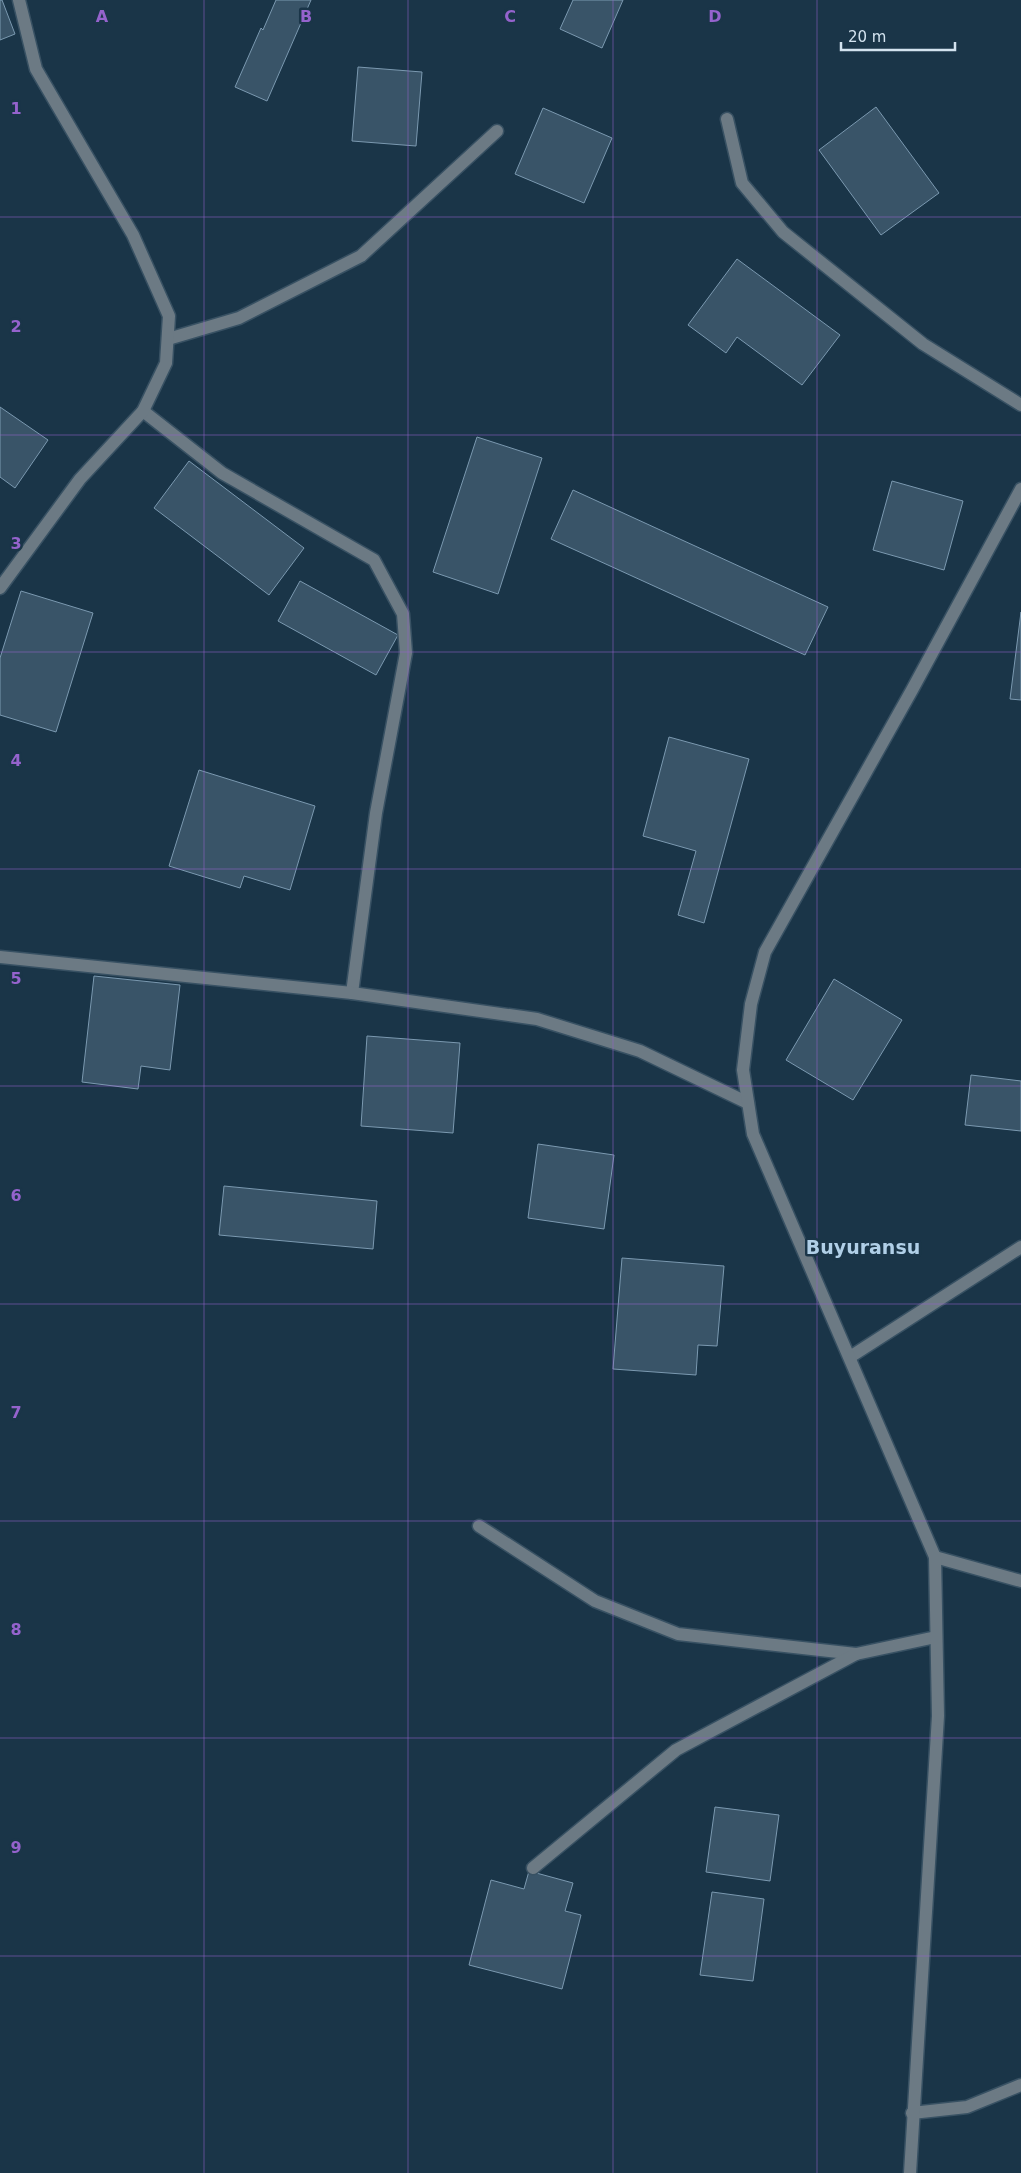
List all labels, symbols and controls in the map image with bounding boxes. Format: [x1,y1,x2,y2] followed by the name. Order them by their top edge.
[96,7,109,26] text: A
[300,7,312,26] text: B
[504,7,516,26] text: C
[708,7,722,26] text: D
[841,20,955,52] scale bar
[848,28,886,46] text: 20 m
[10,99,22,118] text: 1
[10,317,22,336] text: 2
[10,534,22,553] text: 3
[10,751,22,770] text: 4
[10,969,22,988] text: 5
[10,1186,22,1205] text: 6
[806,1236,920,1258] district label: Buyuransu
[10,1403,22,1422] text: 7
[10,1620,22,1639] text: 8
[10,1838,22,1857] text: 9

